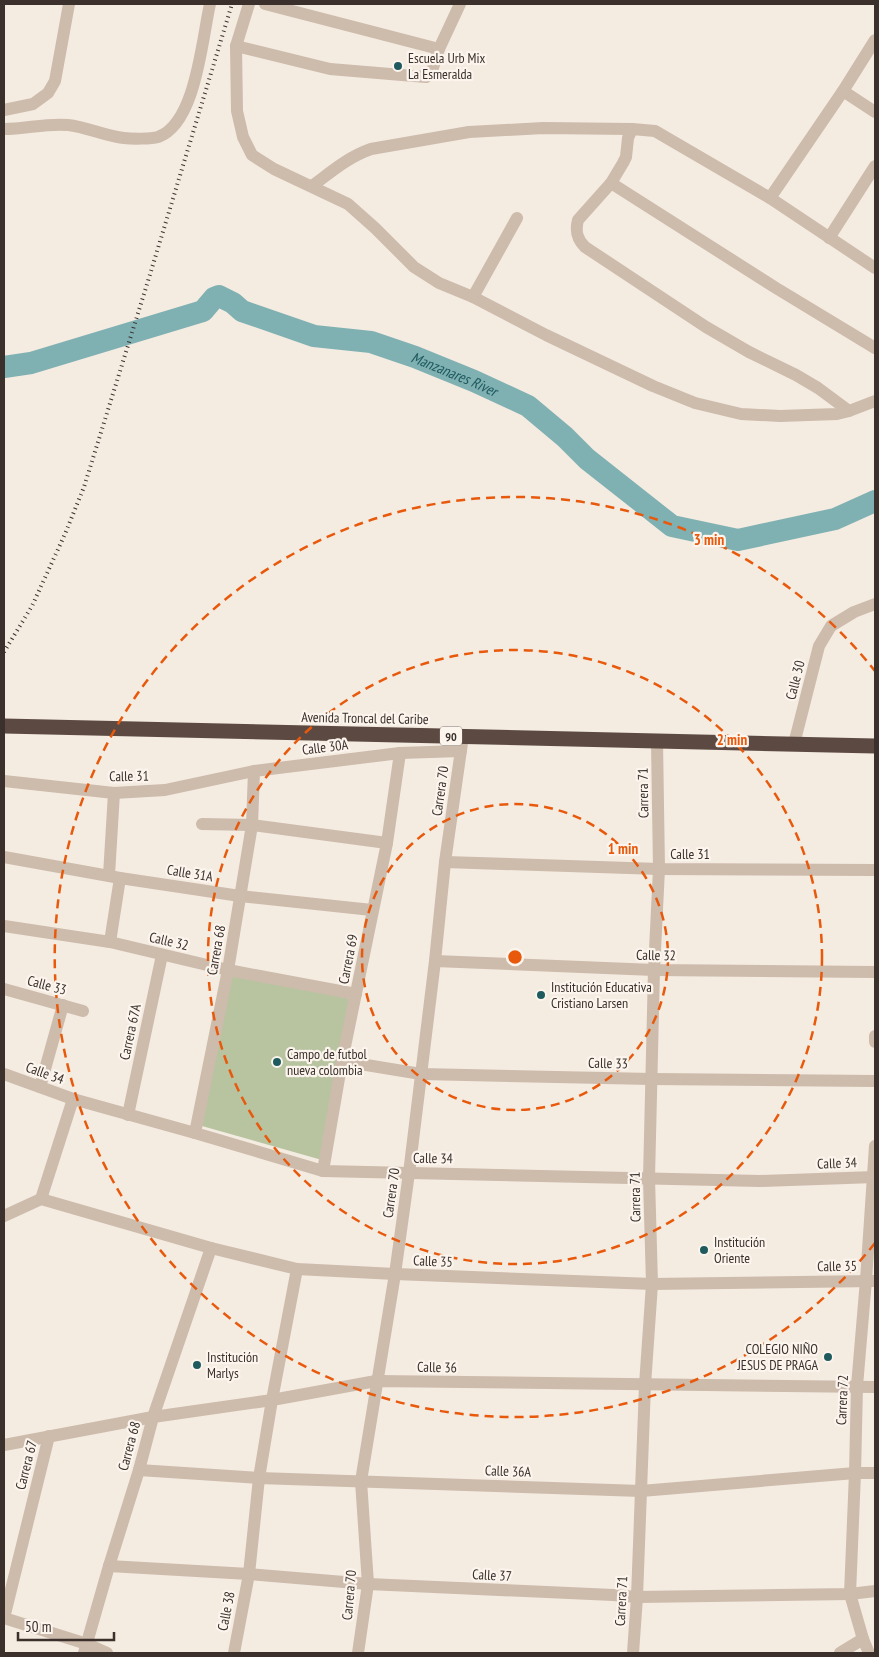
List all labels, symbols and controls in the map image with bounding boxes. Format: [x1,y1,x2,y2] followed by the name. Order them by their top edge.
[408,49,486,83] place label: Escuela Urb Mix La Esmeralda
[392,60,404,72] marker: Escuela Urb Mix La Esmeralda
[409,347,502,401] water label: Manzanares River
[694,530,724,549] text: 3 min
[781,659,809,701] street label: Calle 30
[301,708,429,728] street label: Avenida Troncal del Caribe
[440,726,462,746] road number: 90
[717,730,747,749] text: 2 min
[301,735,349,759] street label: Calle 30A
[428,765,452,817] street label: Carrera 70
[109,767,149,785] street label: Calle 31
[634,768,652,818] street label: Carrera 71
[608,839,638,858] text: 1 min
[670,845,710,863] street label: Calle 31
[166,860,215,886] street label: Calle 31A
[203,924,229,976] street label: Carrera 68
[148,928,190,954] street label: Calle 32
[334,933,362,985] street label: Carrera 69
[636,946,676,964] street label: Calle 32
[506,948,524,966] centre of rings
[25,971,69,999] street label: Calle 33
[551,978,652,1012] place label: Institución Educativa Cristiano Larsen
[535,989,547,1001] marker: Institución Educativa Cristiano Larsen
[115,1002,145,1062] street label: Carrera 67A
[287,1045,368,1079] place label: Campo de futbol nueva colombia
[588,1054,628,1072] street label: Calle 33
[271,1056,283,1068] marker: Campo de futbol nueva colombia
[23,1058,67,1088] street label: Calle 34
[413,1149,454,1167] street label: Calle 34
[817,1153,858,1173] street label: Calle 34
[379,1167,403,1219] street label: Carrera 70
[626,1172,644,1222] street label: Carrera 71
[714,1233,765,1267] place label: Institución Oriente
[698,1244,710,1256] marker: Institución Oriente
[413,1251,453,1271] street label: Calle 35
[817,1257,857,1275] street label: Calle 35
[737,1340,818,1374] place label: COLEGIO NIÑO JESUS DE PRAGA
[207,1348,258,1382] place label: Institución Marlys
[822,1351,834,1363] marker: COLEGIO NIÑO JESUS DE PRAGA
[417,1358,457,1376] street label: Calle 36
[191,1359,203,1371] marker: Institución Marlys
[832,1375,852,1425] street label: Carrera 72
[114,1419,144,1473] street label: Carrera 68
[11,1438,41,1492] street label: Carrera 67
[485,1461,532,1481] street label: Calle 36A
[472,1565,512,1585] street label: Calle 37
[338,1569,360,1621] street label: Carrera 70
[611,1575,631,1627] street label: Carrera 71
[213,1590,239,1632] street label: Calle 38
[18,1610,114,1642] scale bar
[25,1617,51,1636] text: 50 m

